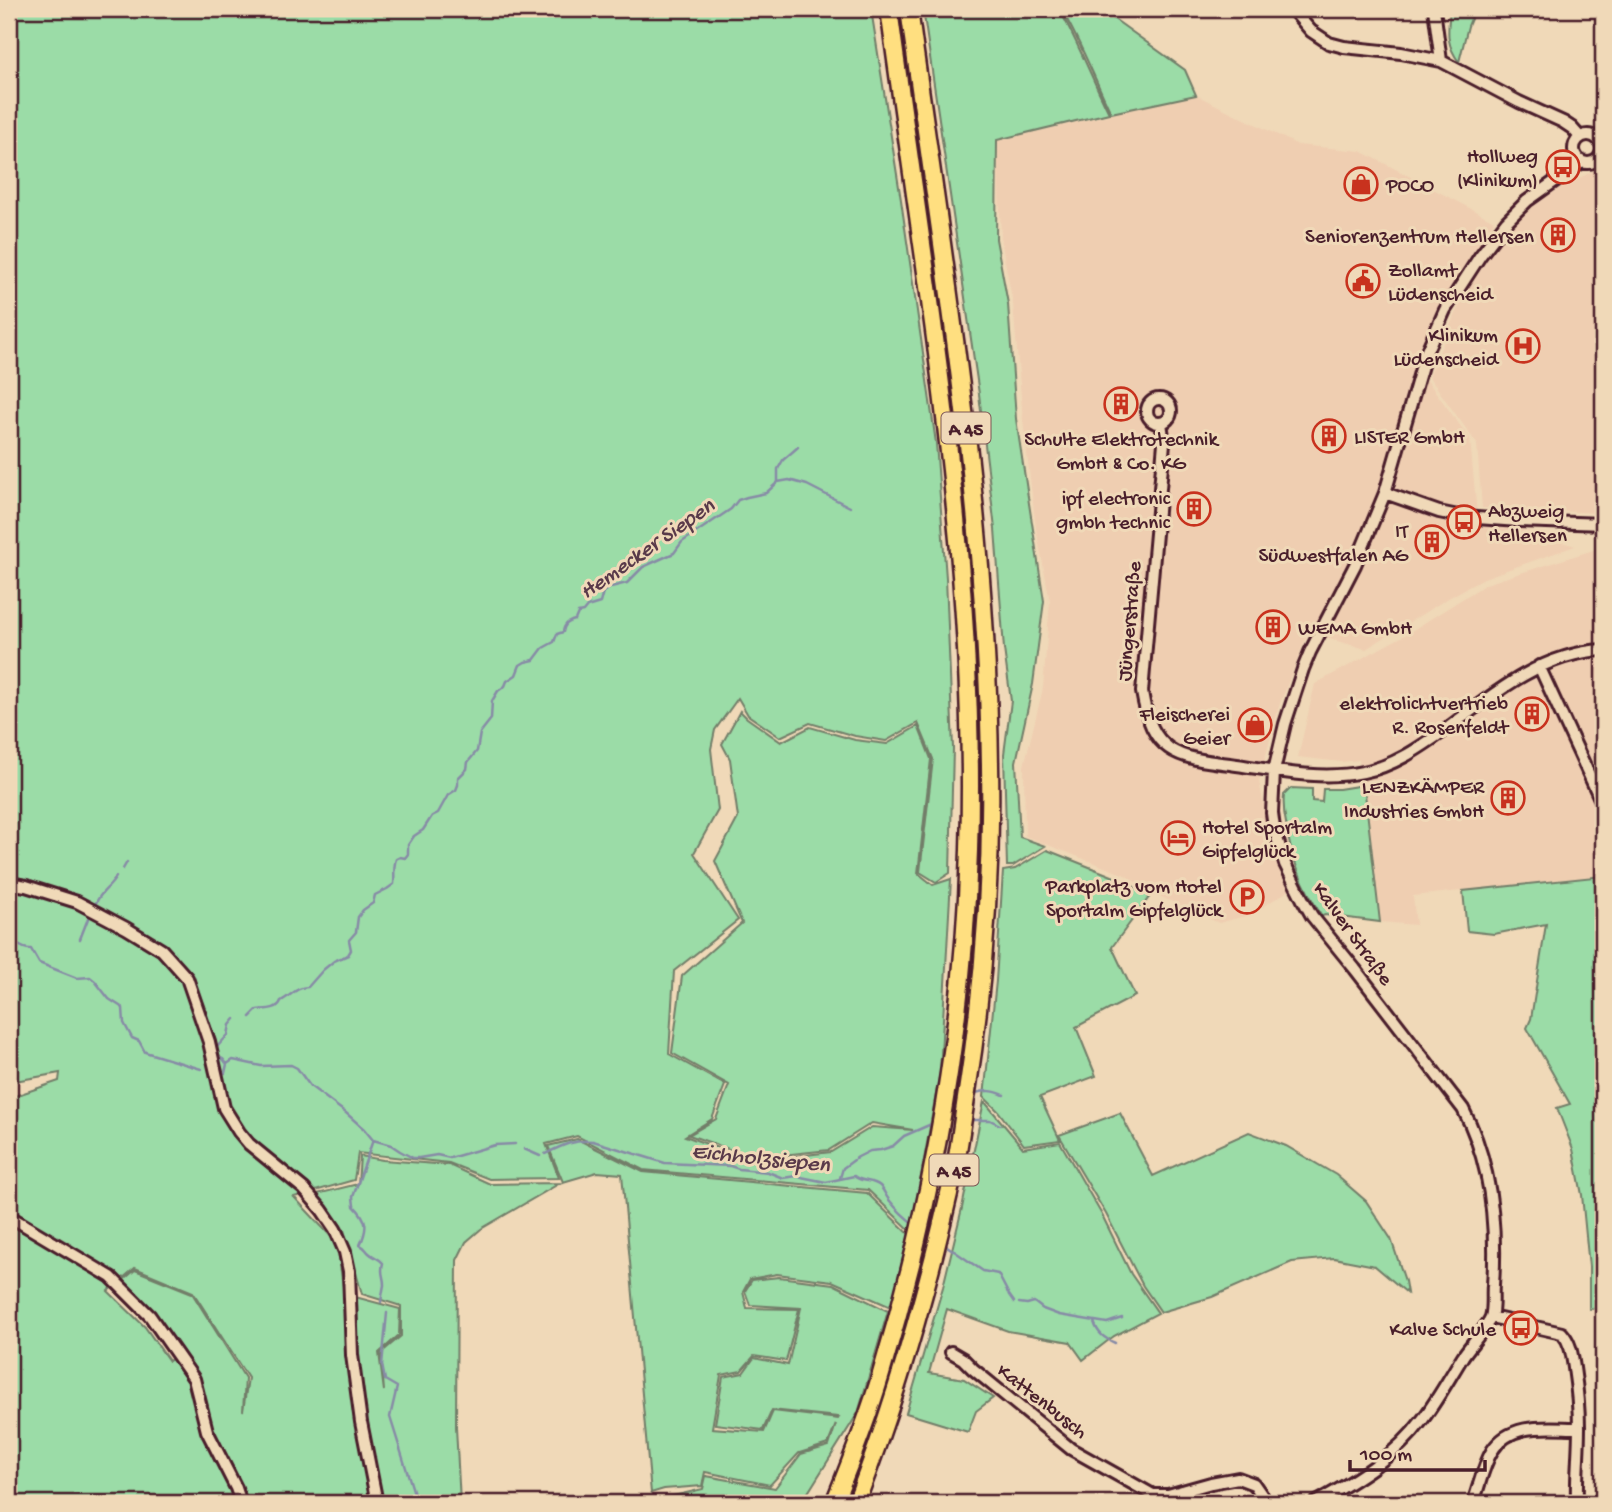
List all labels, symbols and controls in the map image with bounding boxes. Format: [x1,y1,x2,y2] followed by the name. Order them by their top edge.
[1457,146,1538,195] place label: Hollweg (Klinikum)
[1544,148,1582,186] bus stop icon: Hollweg (Klinikum)
[1342,165,1380,203] shop icon: POCO
[1385,175,1435,200] place label: POCO
[1539,216,1577,254] building icon: Seniorenzentrum Hellersen
[1305,226,1534,251] place label: Seniorenzentrum Hellersen
[1388,260,1494,309] place label: Zollamt Lüdenscheid
[1344,262,1382,300] public building icon: Zollamt Lüdenscheid
[1393,325,1500,374] place label: Klinikum Lüdenscheid
[1504,327,1542,365] hospital icon: Klinikum Lüdenscheid
[1102,385,1140,423] building icon: Schulte Elektrotechnik GmbH & Co. KG
[942,412,990,444] road number: A 45
[1310,417,1348,455] building icon: LISTER GmbH
[1354,427,1466,452] place label: LISTER GmbH
[1024,429,1220,478] place label: Schulte Elektrotechnik GmbH & Co. KG
[1056,488,1171,537] place label: ipf electronic gmbh technic
[1175,490,1213,528] building icon: ipf electronic gmbh technic
[575,493,721,606] water label: Hemecker Siepen
[1488,501,1567,550] place label: Abzweig Hellersen
[1445,503,1483,541] bus stop icon: Abzweig Hellersen
[1259,521,1409,570] place label: IT Südwestfalen AG
[1413,523,1451,561] building icon: IT Südwestfalen AG
[1114,559,1149,682] street label: Jüngerstraße
[1254,608,1292,646] building icon: WEMA GmbH
[1298,618,1413,643] place label: WEMA GmbH
[1339,693,1510,742] place label: elektrolichtvertrieb R. Rosenfeldt
[1513,695,1551,733] building icon: elektrolichtvertrieb R. Rosenfeldt
[1138,704,1232,753] place label: Fleischerei Geier
[1236,706,1274,744] shop icon: Fleischerei Geier
[1344,777,1485,826] place label: LENZKÄMPER Industries GmbH
[1489,779,1527,817] building icon: LENZKÄMPER Industries GmbH
[1202,817,1332,866] place label: Hotel Sportalm Gipfelglück
[1159,819,1197,857] hotel icon: Hotel Sportalm Gipfelglück
[1045,876,1225,925] place label: Parkplatz vom Hotel Sportalm Gipfelglück
[1228,878,1266,916] parking icon: Parkplatz vom Hotel Sportalm Gipfelglück
[1305,879,1398,992] street label: Kalver Straße
[690,1139,832,1180] water label: Eichholzsiepen
[930,1154,978,1186] road number: A 45
[1502,1309,1540,1347] bus stop icon: Kalve Schule
[1390,1319,1497,1344] place label: Kalve Schule
[990,1360,1091,1446] street label: Kattenbusch
[1350,1428,1484,1472] scale bar
[1359,1444,1412,1469] text: 100 m

